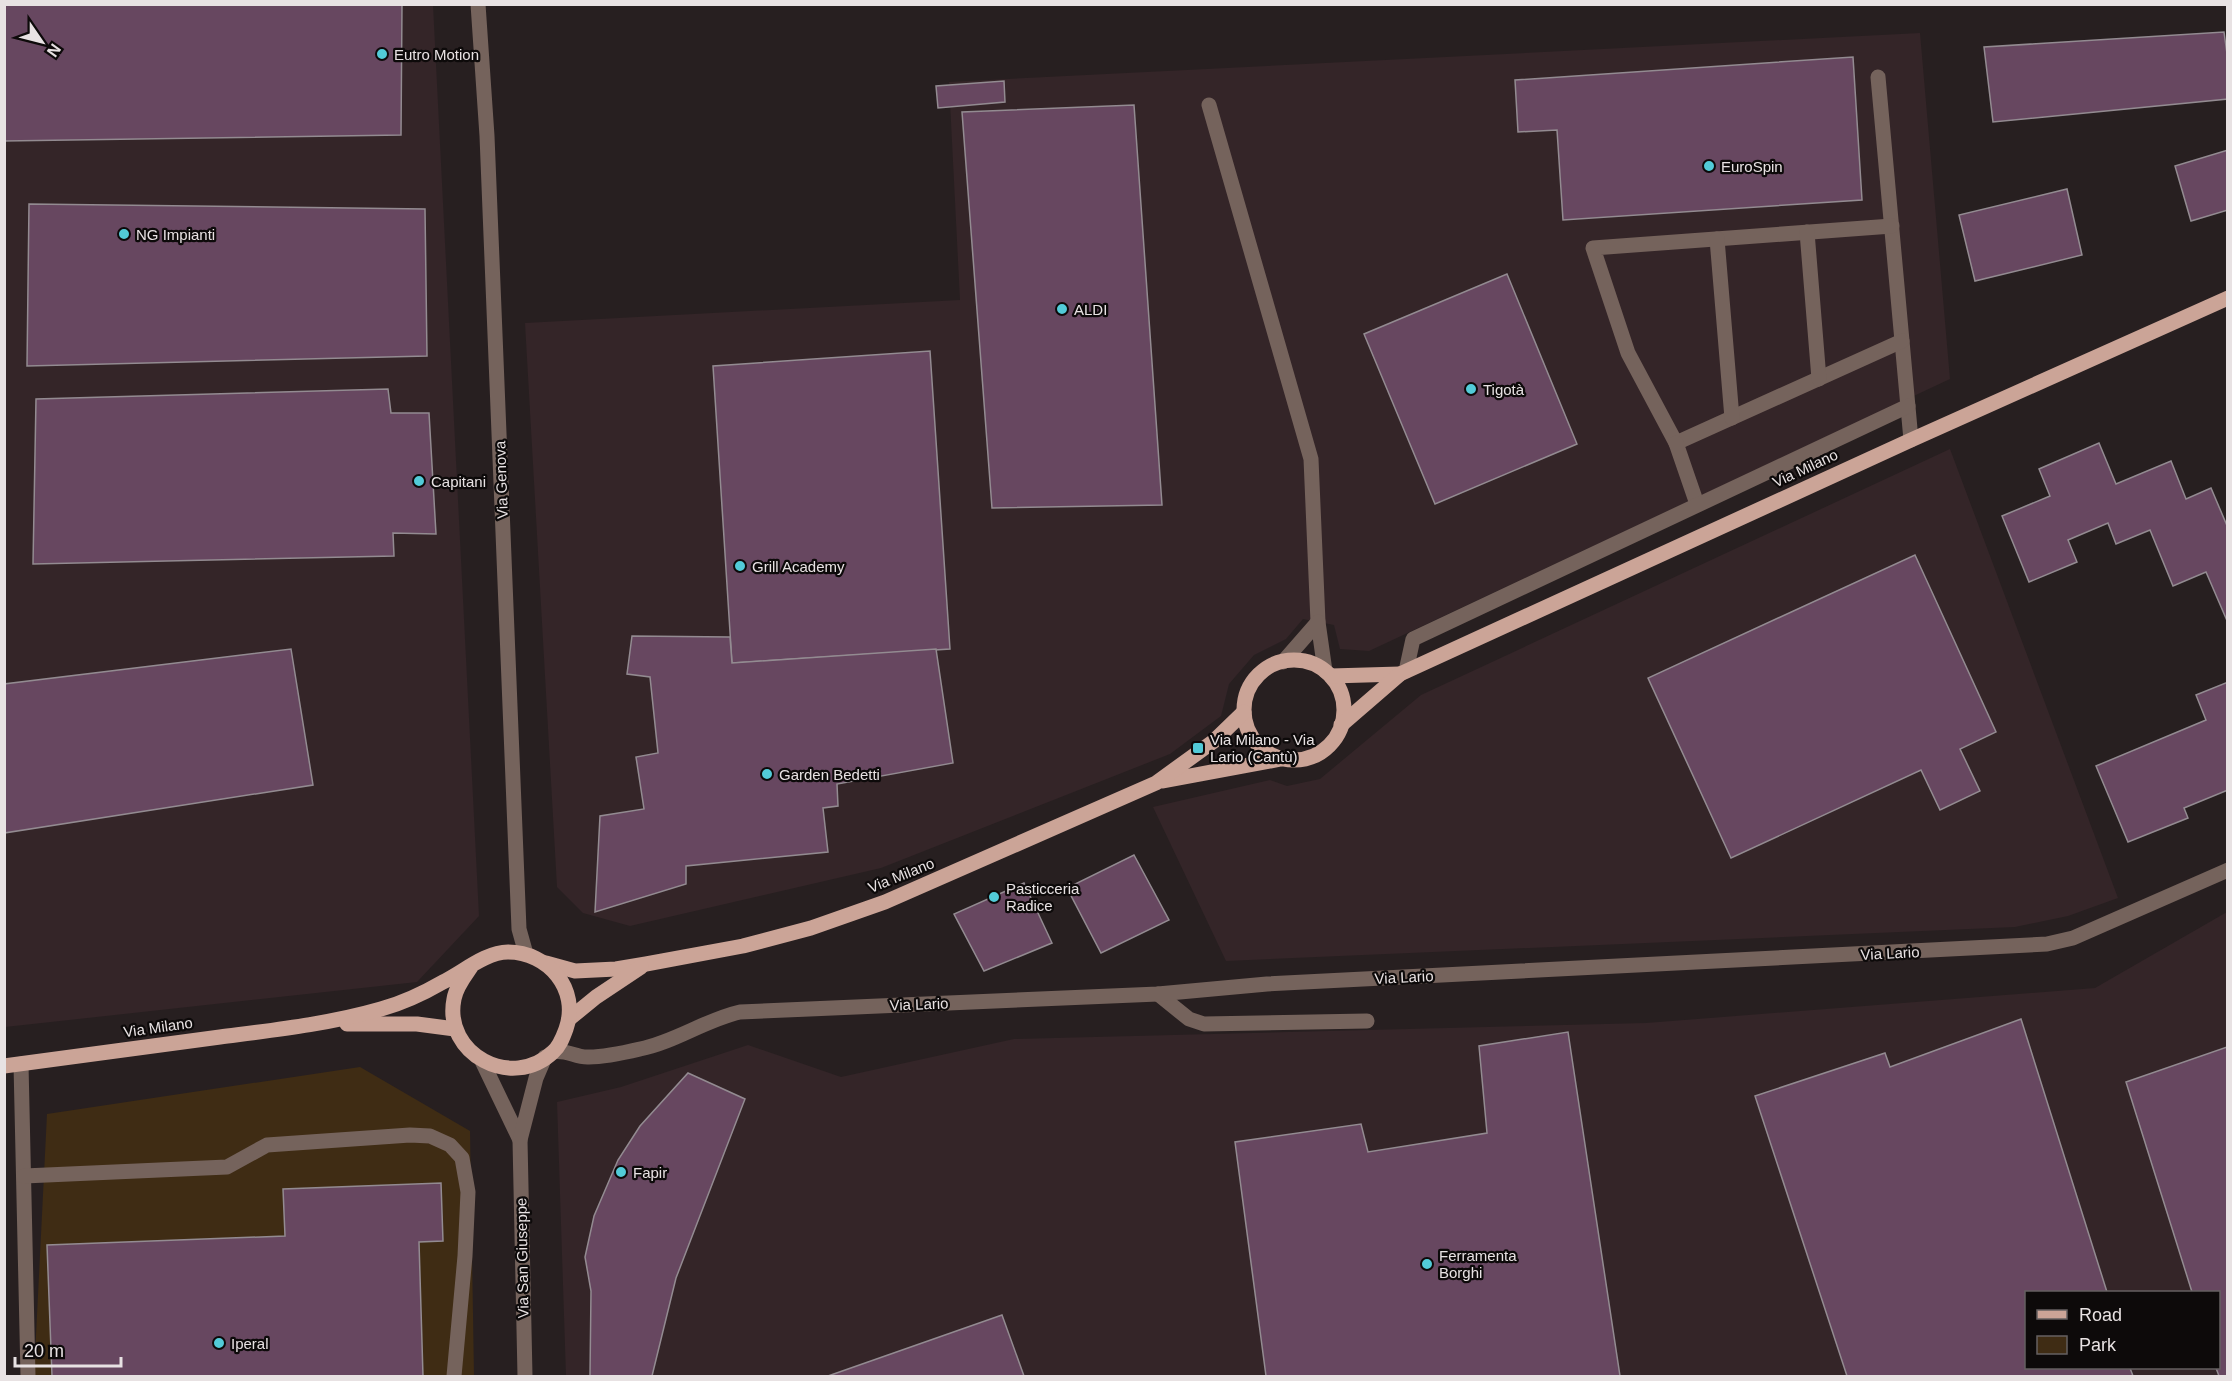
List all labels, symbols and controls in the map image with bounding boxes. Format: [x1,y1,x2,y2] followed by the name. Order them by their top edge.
[12,12,72,72] north arrow
[44,41,64,60] text: N
[394,46,479,63] place label: Eutro Motion
[375,47,389,61] marker: Eutro Motion
[1721,158,1783,175] place label: EuroSpin
[1702,159,1716,173] marker: EuroSpin
[136,226,215,243] place label: NG Impianti
[117,227,131,241] marker: NG Impianti
[1074,301,1107,318] place label: ALDI
[1055,302,1069,316] marker: ALDI
[1483,381,1525,398] place label: Tigotà
[1464,382,1478,396] marker: Tigotà
[491,440,511,519] street label: Via Genova
[1770,446,1840,490] street label: Via Milano
[431,473,486,490] place label: Capitani
[412,474,426,488] marker: Capitani
[752,558,845,575] place label: Grill Academy
[733,559,747,573] marker: Grill Academy
[1210,731,1315,765] place label: Via Milano - Via Lario (Cantù)
[1191,741,1205,755] marker: Via Milano - Via Lario (Cantù)
[779,766,880,783] place label: Garden Bedetti
[760,767,774,781] marker: Garden Bedetti
[865,854,937,896] street label: Via Milano
[1006,880,1080,914] place label: Pasticceria Radice
[987,890,1001,904] marker: Pasticceria Radice
[1860,943,1920,963] street label: Via Lario
[1374,967,1434,987] street label: Via Lario
[889,994,949,1014] street label: Via Lario
[122,1014,194,1040] street label: Via Milano
[633,1164,667,1181] place label: Fapir
[614,1165,628,1179] marker: Fapir
[512,1198,532,1318] street label: Via San Giuseppe
[1439,1247,1517,1281] place label: Ferramenta Borghi
[1420,1257,1434,1271] marker: Ferramenta Borghi
[2025,1291,2220,1369] legend
[2079,1305,2122,1325] text: Road
[15,1330,122,1368] scale bar
[231,1335,269,1352] place label: Iperal
[2079,1335,2117,1355] text: Park
[212,1336,226,1350] marker: Iperal
[24,1341,64,1361] text: 20 m

